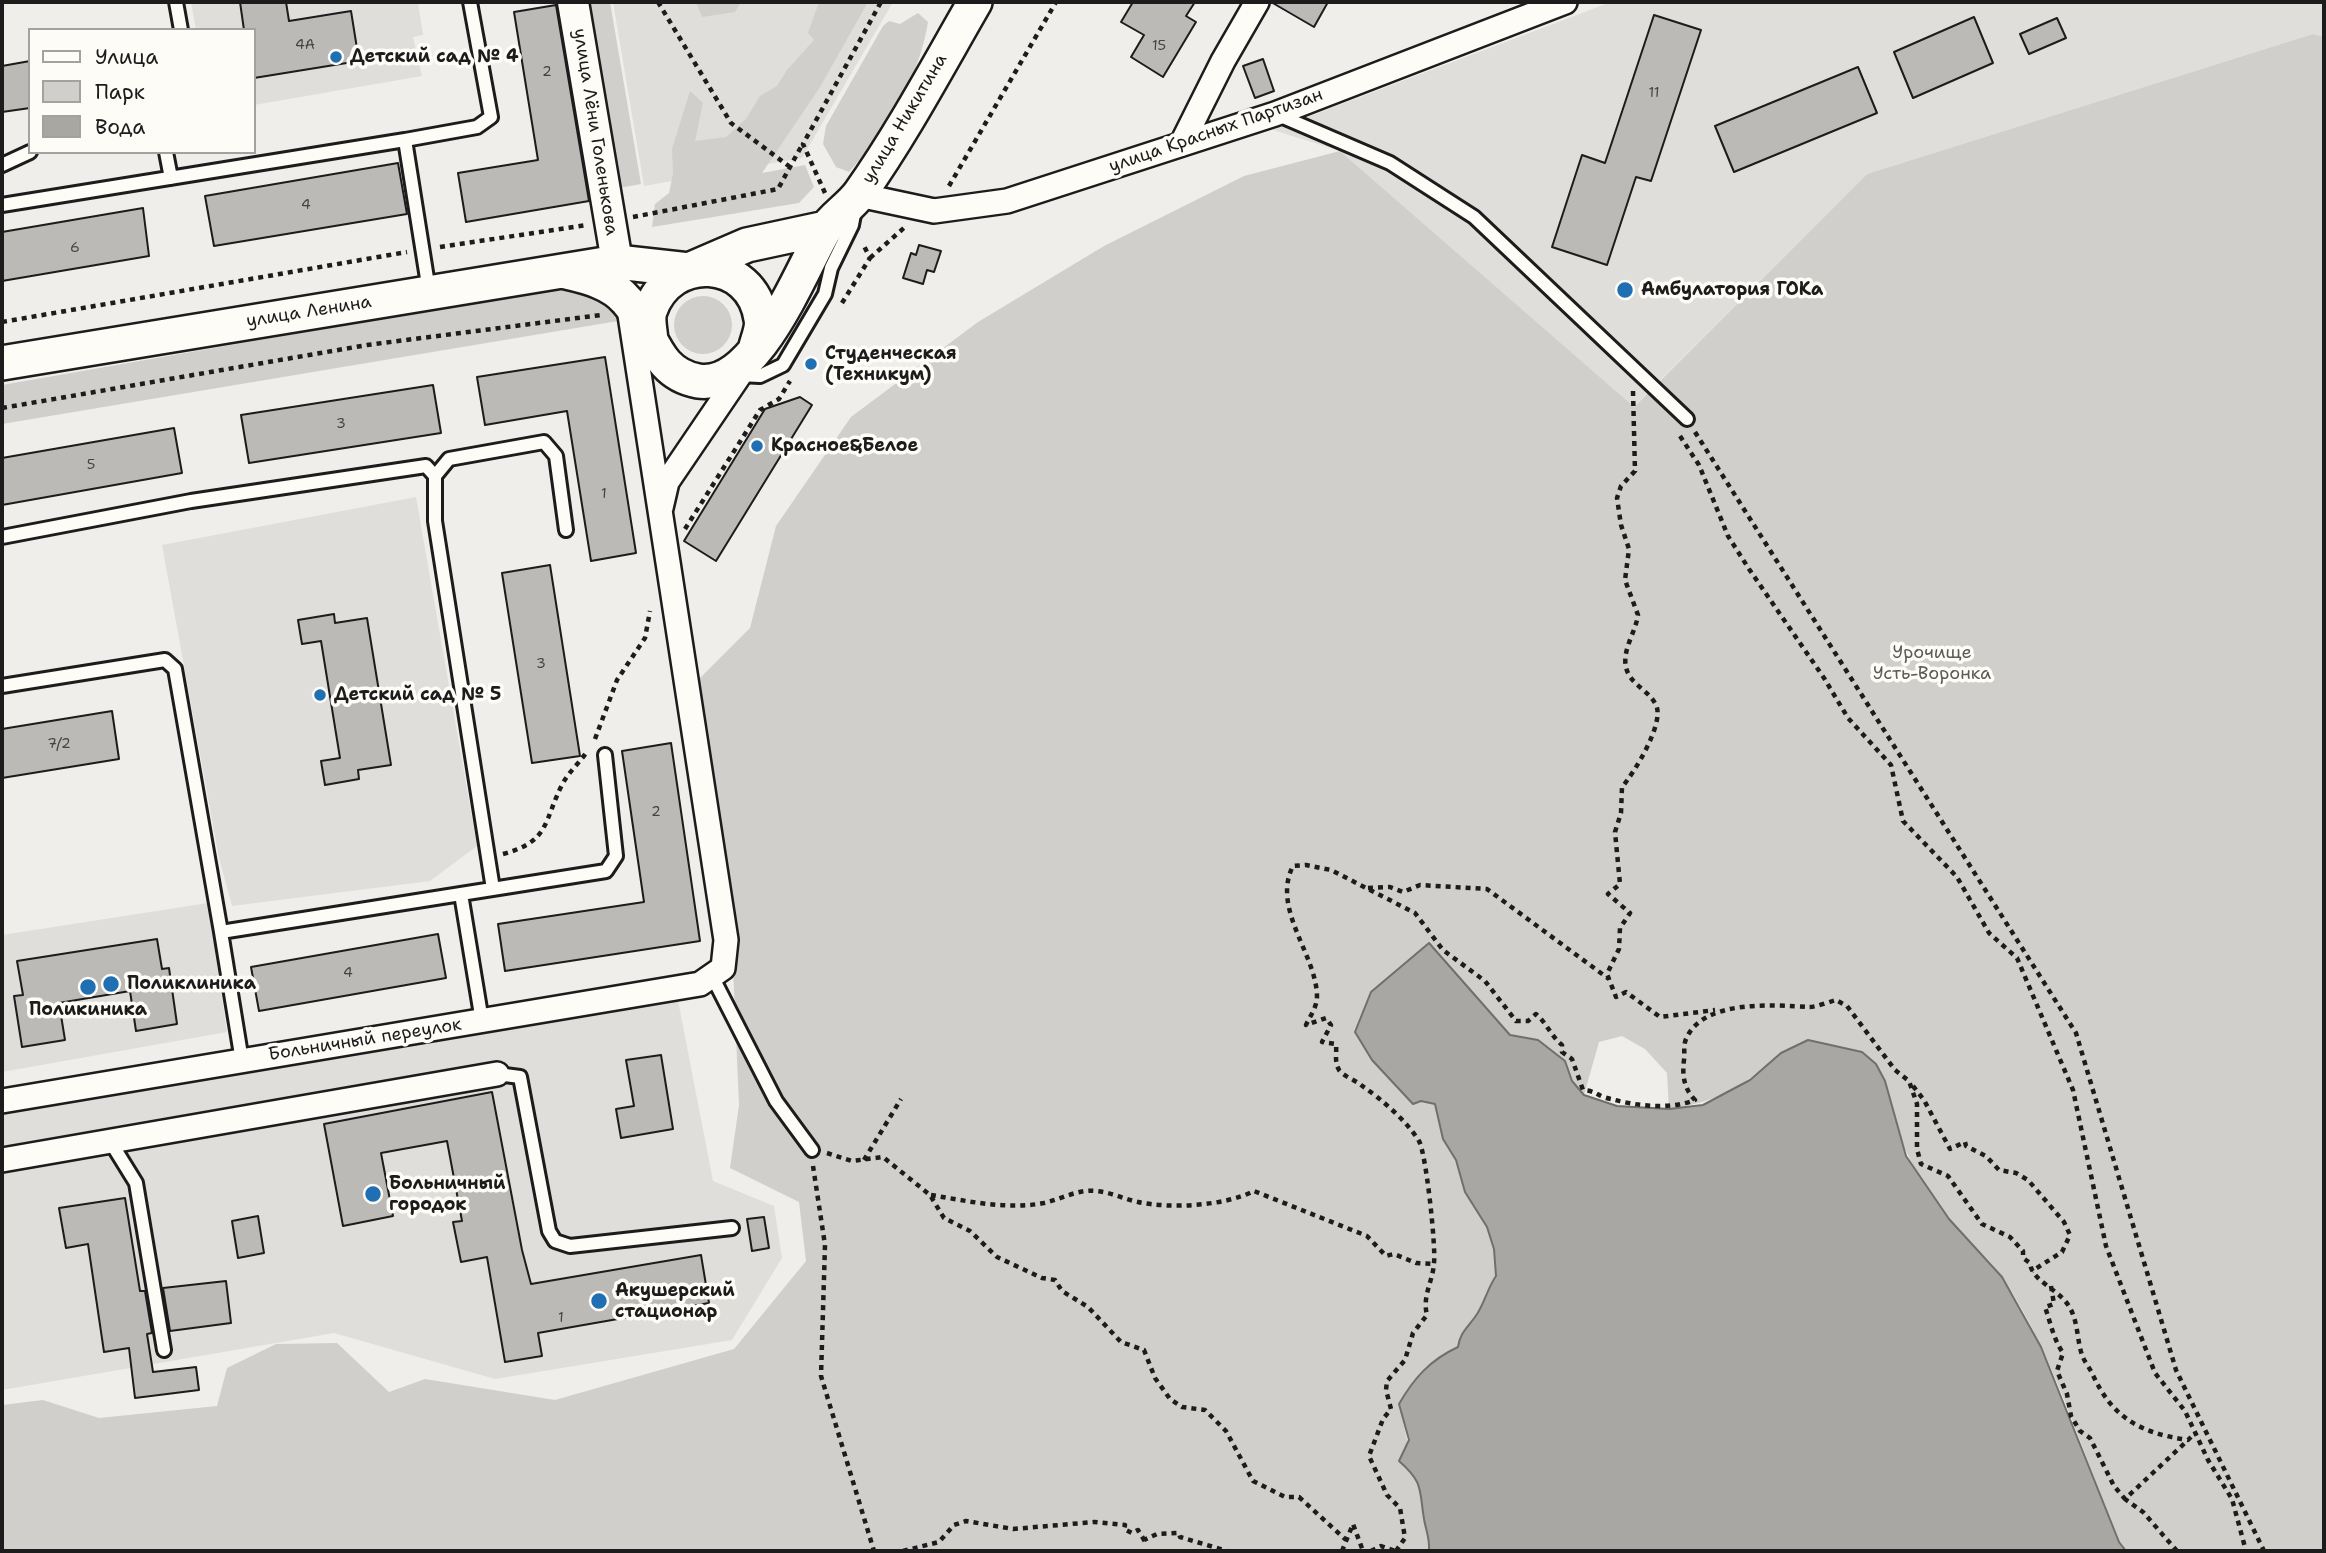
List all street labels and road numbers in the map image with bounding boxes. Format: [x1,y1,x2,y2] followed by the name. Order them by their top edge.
[568,27,622,237] street label: улица Лёни Голенькова
[858,50,952,188] street label: улица Никитина
[1106,84,1326,178] street label: улица Красных Партизан
[245,291,373,333] street label: улица Ленина
[267,1014,463,1066] street label: Больничный переулок

